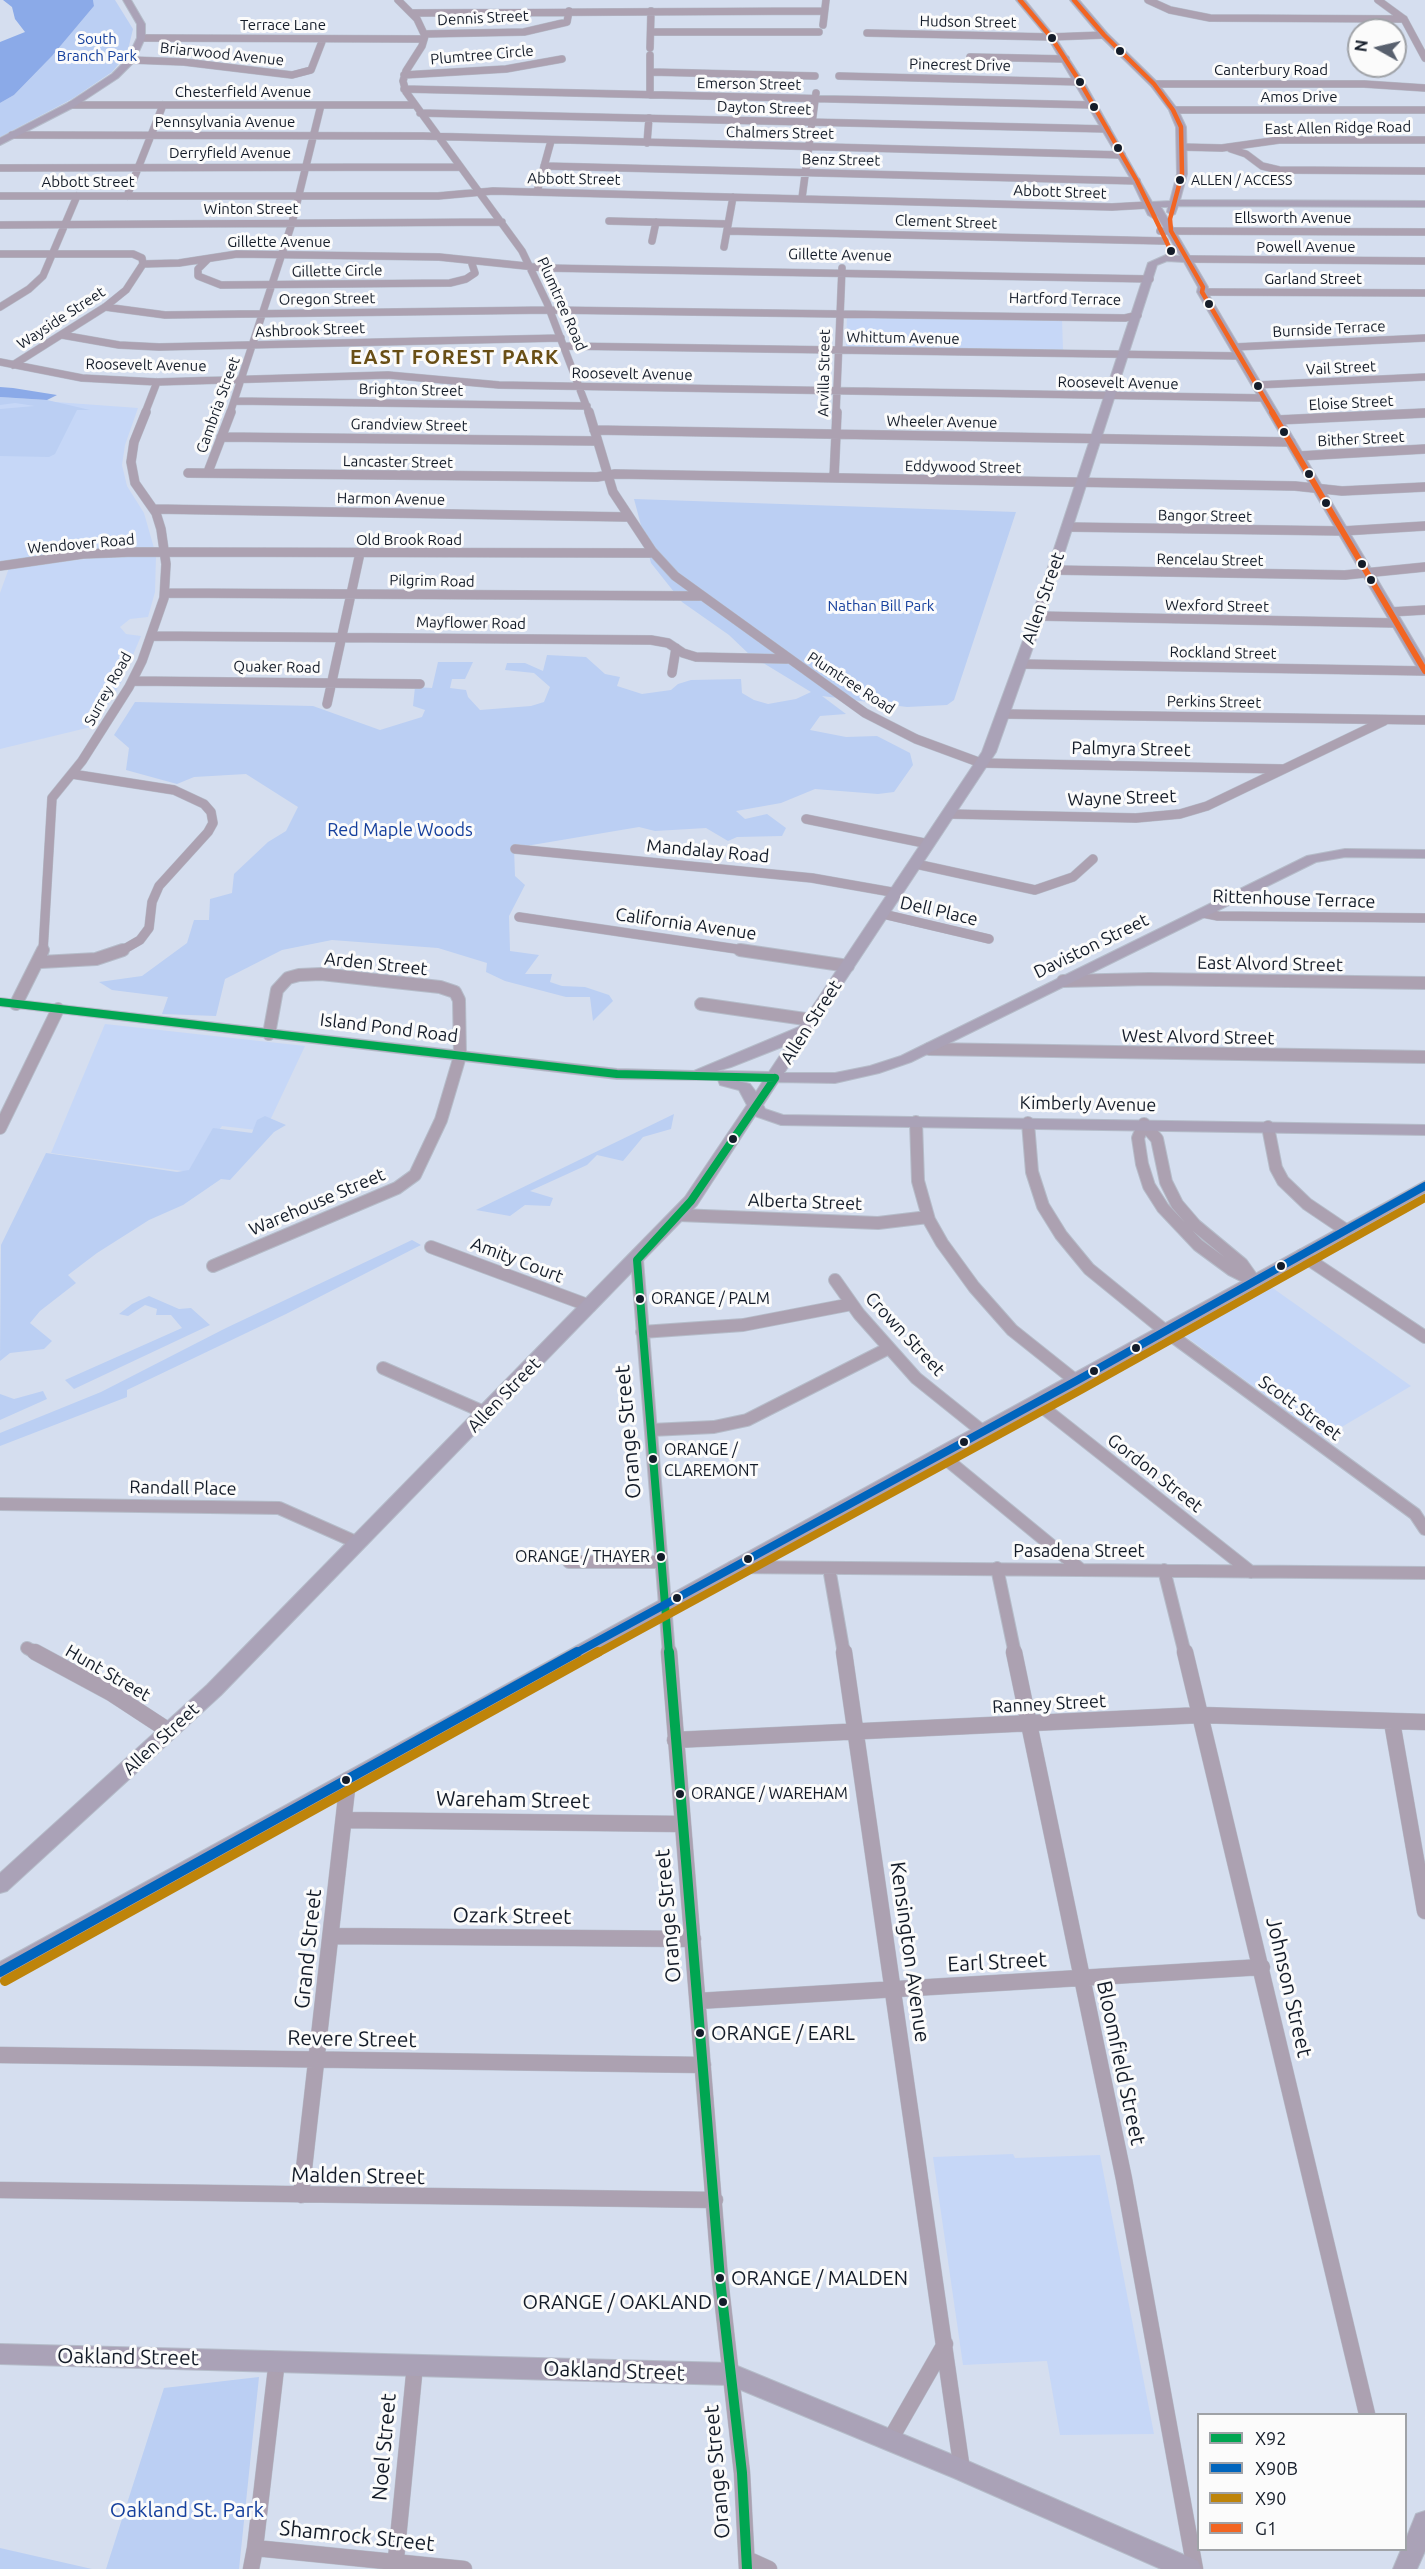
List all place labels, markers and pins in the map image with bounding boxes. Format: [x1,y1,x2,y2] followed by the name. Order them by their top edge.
[1046,32,1058,44] unlabelled marker
[1114,45,1126,57] unlabelled marker
[1074,76,1086,88] unlabelled marker
[1088,101,1100,113] unlabelled marker
[1112,142,1124,154] unlabelled marker
[1191,172,1292,188] place label: ALLEN / ACCESS
[1174,174,1186,186] marker: ALLEN / ACCESS
[1165,245,1177,257] unlabelled marker
[1203,298,1215,310] unlabelled marker
[1252,380,1264,392] unlabelled marker
[1278,426,1290,438] unlabelled marker
[1303,468,1315,480] unlabelled marker
[1320,497,1332,509] unlabelled marker
[1356,558,1368,570] unlabelled marker
[1365,574,1377,586] unlabelled marker
[727,1133,739,1145] unlabelled marker
[1275,1260,1287,1272] unlabelled marker
[651,1289,770,1309] place label: ORANGE / PALM
[634,1293,646,1305] marker: ORANGE / PALM
[1130,1342,1142,1354] unlabelled marker
[1088,1365,1100,1377] unlabelled marker
[958,1436,970,1448] unlabelled marker
[664,1440,758,1478] place label: ORANGE / CLAREMONT
[647,1453,659,1465] marker: ORANGE / CLAREMONT
[515,1547,650,1567] place label: ORANGE / THAYER
[655,1551,667,1563] marker: ORANGE / THAYER
[742,1553,754,1565] unlabelled marker
[671,1592,683,1604] unlabelled marker
[340,1774,352,1786] unlabelled marker
[691,1784,848,1804] place label: ORANGE / WAREHAM
[674,1788,686,1800] marker: ORANGE / WAREHAM
[711,2021,855,2045] place label: ORANGE / EARL
[694,2027,706,2039] marker: ORANGE / EARL
[731,2266,908,2290] place label: ORANGE / MALDEN
[714,2272,726,2284] marker: ORANGE / MALDEN
[523,2290,712,2314] place label: ORANGE / OAKLAND
[717,2296,729,2308] marker: ORANGE / OAKLAND

